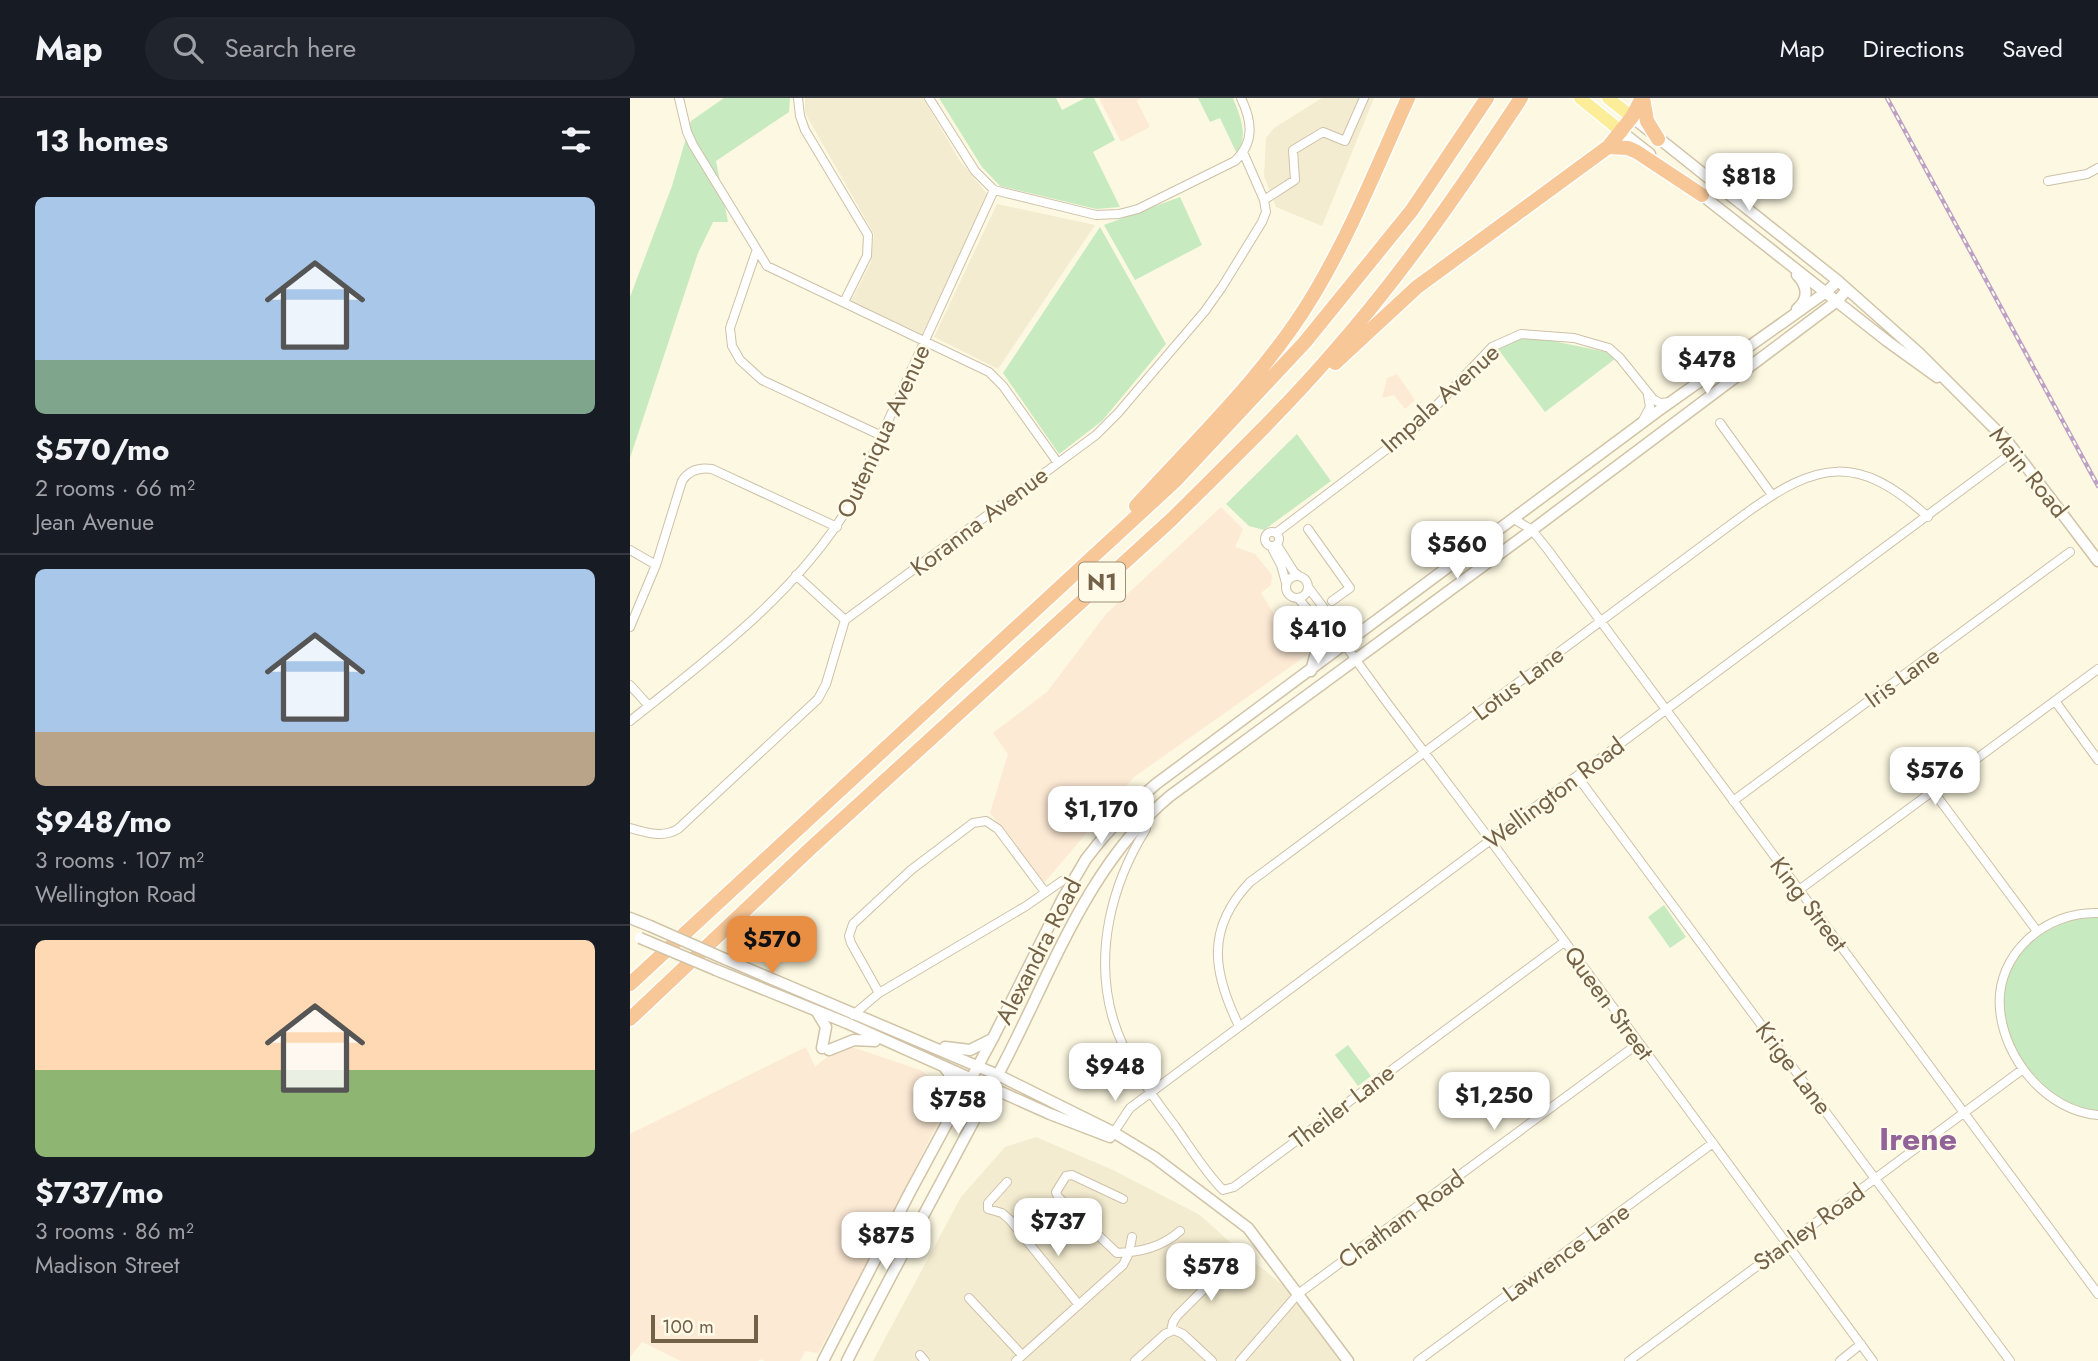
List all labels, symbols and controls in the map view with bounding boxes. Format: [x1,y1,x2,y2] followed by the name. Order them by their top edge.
[145,17,635,80] search box
[35,25,103,72] text: Map
[169,29,207,67] icon: search
[225,29,356,67] text: Search here
[1780,31,1825,66] text: Map
[1863,31,1964,66] text: Directions
[2002,31,2063,66] text: Saved
[35,119,168,162] text: 13 homes
[557,121,595,159] icon: filters
[1708,153,1790,213] pin: $818
[1722,159,1776,193] text: $818
[252,242,378,368] icon: home
[1373,335,1507,461] street label: Impala Avenue
[1666,336,1748,396] pin: $478
[827,338,939,524] street label: Outeniqua Avenue
[1678,342,1736,376] text: $478
[1981,419,2077,525] street label: Main Road
[35,428,169,471] text: $570/mo
[903,458,1055,584] street label: Koranna Avenue
[35,471,195,505] text: 2 rooms · 66 m²
[35,505,154,539] text: Jean Avenue
[1416,522,1498,581] pin: $560
[1427,527,1487,561] text: $560
[1079,562,1125,602] road number: N1
[1277,606,1359,666] pin: $410
[1289,612,1347,646] text: $410
[252,614,378,740] icon: home
[1465,637,1571,729] street label: Lotus Lane
[1858,638,1946,716] street label: Iris Lane
[1476,728,1632,858] street label: Wellington Road
[1894,748,1976,807] pin: $576
[1906,753,1964,787] text: $576
[1044,786,1158,846] pin: $1,170
[1064,792,1138,826] text: $1,170
[35,800,171,843] text: $948/mo
[35,843,204,877] text: 3 rooms · 107 m²
[1762,849,1856,959] street label: King Street
[986,872,1090,1030] street label: Alexandra Road
[35,877,196,911] text: Wellington Road
[731,916,813,976] pin: $570
[743,922,801,956] text: $570
[1556,939,1662,1067] street label: Queen Street
[252,985,378,1111] icon: home
[1747,1014,1841,1122] street label: Krige Lane
[1074,1044,1156,1103] pin: $948
[1085,1049,1145,1083] text: $948
[1282,1055,1402,1157] street label: Theiler Lane
[1437,1072,1551,1132] pin: $1,250
[917,1076,999,1136] pin: $758
[1455,1078,1533,1112] text: $1,250
[929,1082,987,1116] text: $758
[1879,1116,1957,1162] district label: Irene
[1331,1161,1471,1277] street label: Chatham Road
[35,1171,163,1214] text: $737/mo
[1746,1175,1872,1279] street label: Stanley Road
[1495,1194,1637,1310] street label: Lawrence Lane
[1017,1198,1099,1258] pin: $737
[1030,1204,1086,1238] text: $737
[845,1212,927,1272] pin: $875
[35,1214,194,1248] text: 3 rooms · 86 m²
[857,1218,915,1252] text: $875
[1170,1244,1252,1303] pin: $578
[35,1248,179,1282] text: Madison Street
[1182,1249,1240,1283] text: $578
[651,1312,758,1344] scale bar
[662,1313,714,1340] text: 100 m

